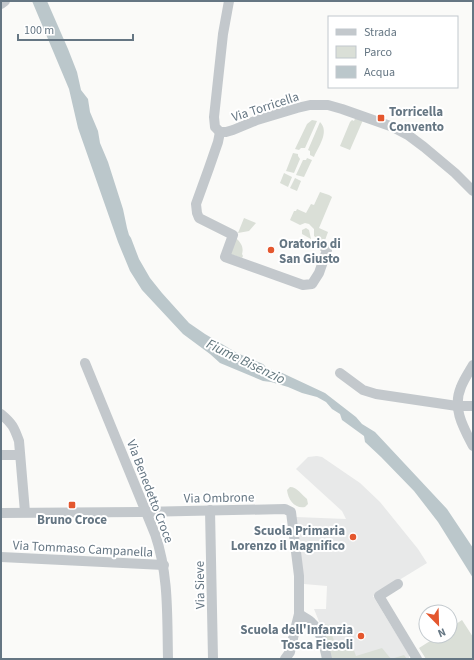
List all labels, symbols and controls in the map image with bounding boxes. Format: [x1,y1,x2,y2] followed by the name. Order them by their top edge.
[18,16,133,42] scale bar
[328,16,458,88] legend
[24,22,54,39] text: 100 m
[364,24,397,41] text: Strada
[364,44,392,61] text: Parco
[364,64,395,81] text: Acqua
[229,88,301,126] street label: Via Torricella
[389,103,444,136] place label: Torricella Convento
[376,113,386,123] marker: Torricella Convento
[279,235,341,268] place label: Oratorio di San Giusto
[266,245,276,255] marker: Oratorio di San Giusto
[203,334,288,390] water label: Fiume Bisenzio
[122,437,178,546] street label: Via Benedetto Croce
[184,488,254,508] street label: Via Ombrone
[67,500,77,510] marker: Bruno Croce
[37,511,107,529] place label: Bruno Croce
[231,522,345,555] place label: Scuola Primaria Lorenzo il Magnifico
[348,532,358,542] marker: Scuola Primaria Lorenzo il Magnifico
[12,536,154,562] street label: Via Tommaso Campanella
[191,561,209,609] street label: Via Sieve
[418,604,458,644] north arrow
[240,621,353,654] place label: Scuola dell'Infanzia Tosca Fiesoli
[435,624,448,641] text: N
[356,631,366,641] marker: Scuola dell'Infanzia Tosca Fiesoli

